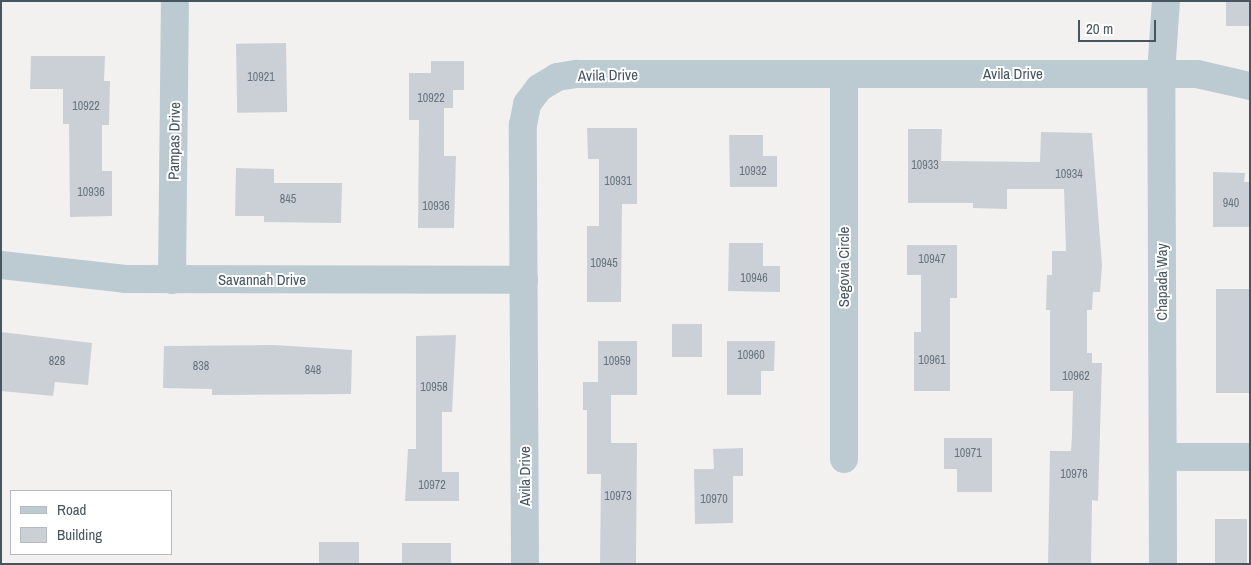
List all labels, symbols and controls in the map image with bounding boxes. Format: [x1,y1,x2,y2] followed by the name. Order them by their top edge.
[1081,10,1158,42] scale bar
[1086,18,1113,39] text: 20 m
[578,65,638,85] street label: Avila Drive
[983,65,1043,83] street label: Avila Drive
[247,71,275,85] house number: 10921
[417,92,445,106] house number: 10922
[72,100,100,114] house number: 10922
[164,102,184,180] street label: Pampas Drive
[911,159,939,173] house number: 10933
[739,165,767,179] house number: 10932
[1055,168,1083,182] house number: 10934
[604,175,632,189] house number: 10931
[77,186,105,200] house number: 10936
[280,193,296,207] house number: 845
[1223,197,1239,211] house number: 940
[422,200,450,214] house number: 10936
[835,227,853,307] street label: Segovia Circle
[1153,243,1171,321] street label: Chapada Way
[918,253,946,267] house number: 10947
[590,257,618,271] house number: 10945
[218,271,306,289] street label: Savannah Drive
[740,272,768,286] house number: 10946
[737,349,765,363] house number: 10960
[918,354,946,368] house number: 10961
[49,355,65,369] house number: 828
[603,355,631,369] house number: 10959
[193,360,209,374] house number: 838
[305,364,321,378] house number: 848
[1062,370,1090,384] house number: 10962
[420,381,448,395] house number: 10958
[516,446,534,506] street label: Avila Drive
[954,447,982,461] house number: 10971
[1060,468,1088,482] house number: 10976
[418,479,446,493] house number: 10972
[10,490,172,555] legend
[604,490,632,504] house number: 10973
[700,493,728,507] house number: 10970
[57,499,86,520] text: Road
[57,524,102,545] text: Building

